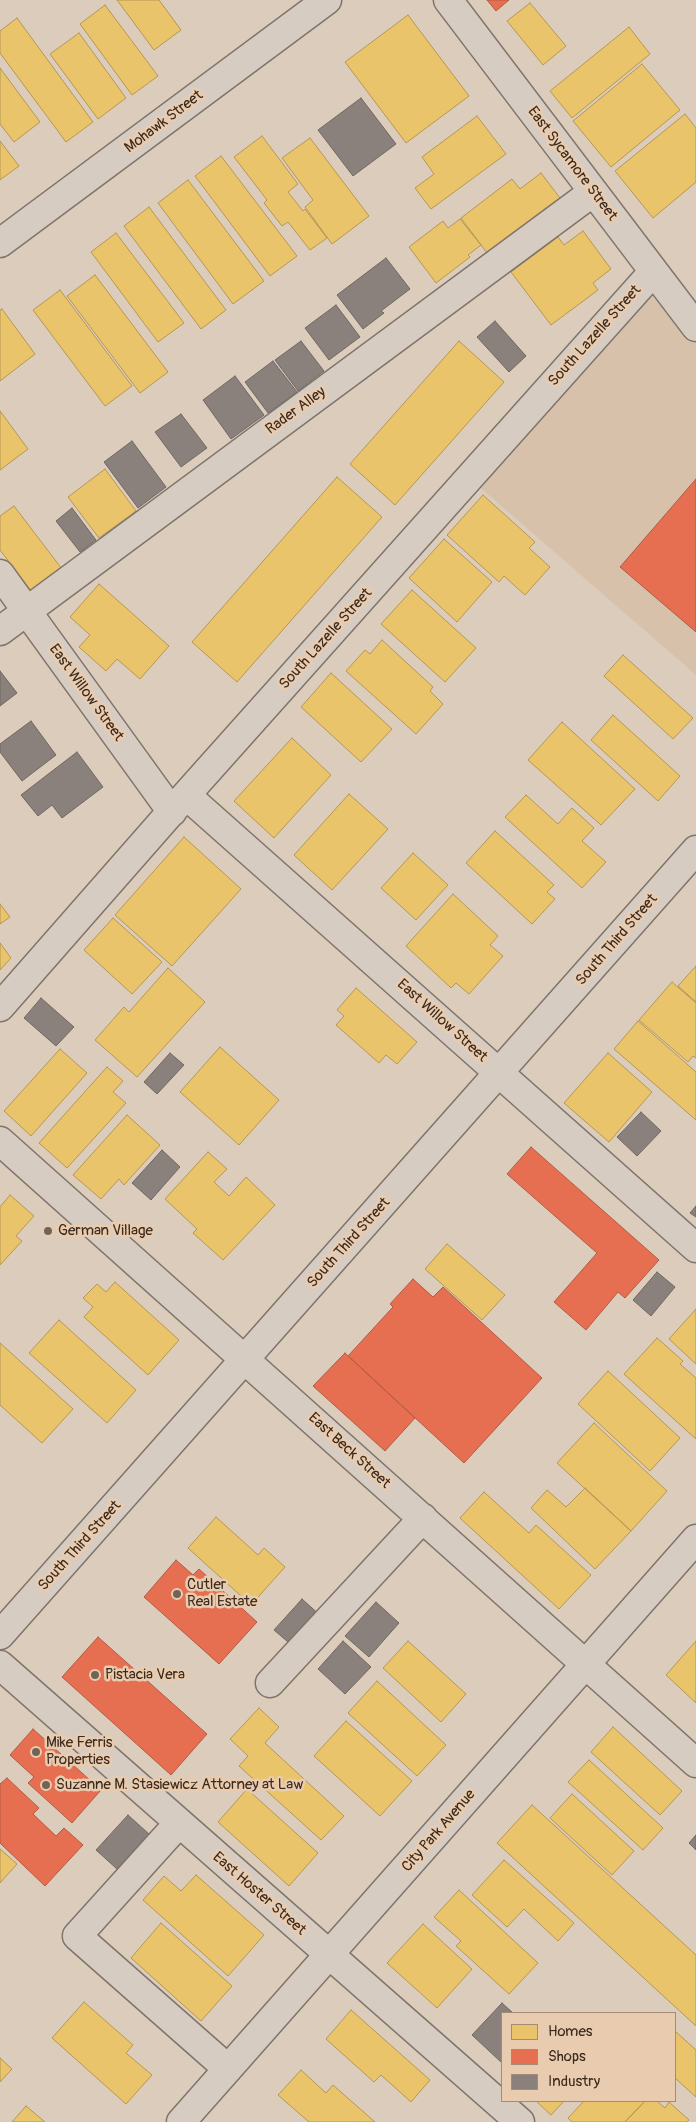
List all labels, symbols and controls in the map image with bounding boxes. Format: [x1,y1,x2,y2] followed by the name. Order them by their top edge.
[121,87,207,157] street label: Mohawk Street
[523,103,621,225] street label: East Sycamore Street
[545,282,645,390] street label: South Lazelle Street
[262,383,330,439] street label: Rader Alley
[276,585,376,693] street label: South Lazelle Street
[45,641,127,745] street label: East Willow Street
[572,891,662,989] street label: South Third Street
[393,976,491,1066] street label: East Willow Street
[304,1194,394,1292] street label: South Third Street
[58,1222,153,1240] place label: German Village
[42,1225,54,1237] marker: German Village
[304,1409,394,1493] street label: East Beck Street
[35,1497,125,1595] street label: South Third Street
[187,1576,257,1611] place label: Cutler Real Estate
[171,1588,183,1600] marker: Cutler Real Estate
[105,1666,185,1684] place label: Pistacia Vera
[89,1669,101,1681] marker: Pistacia Vera
[46,1734,112,1769] place label: Mike Ferris Properties
[30,1746,42,1758] marker: Mike Ferris Properties
[56,1776,303,1794] place label: Suzanne M. Stasiewicz Attorney at Law
[40,1779,52,1791] marker: Suzanne M. Stasiewicz Attorney at Law
[398,1786,480,1876] street label: City Park Avenue
[209,1849,309,1939] street label: East Hoster Street
[501,2012,676,2102] legend
[548,2022,593,2041] text: Homes
[548,2047,586,2066] text: Shops
[548,2072,600,2091] text: Industry

